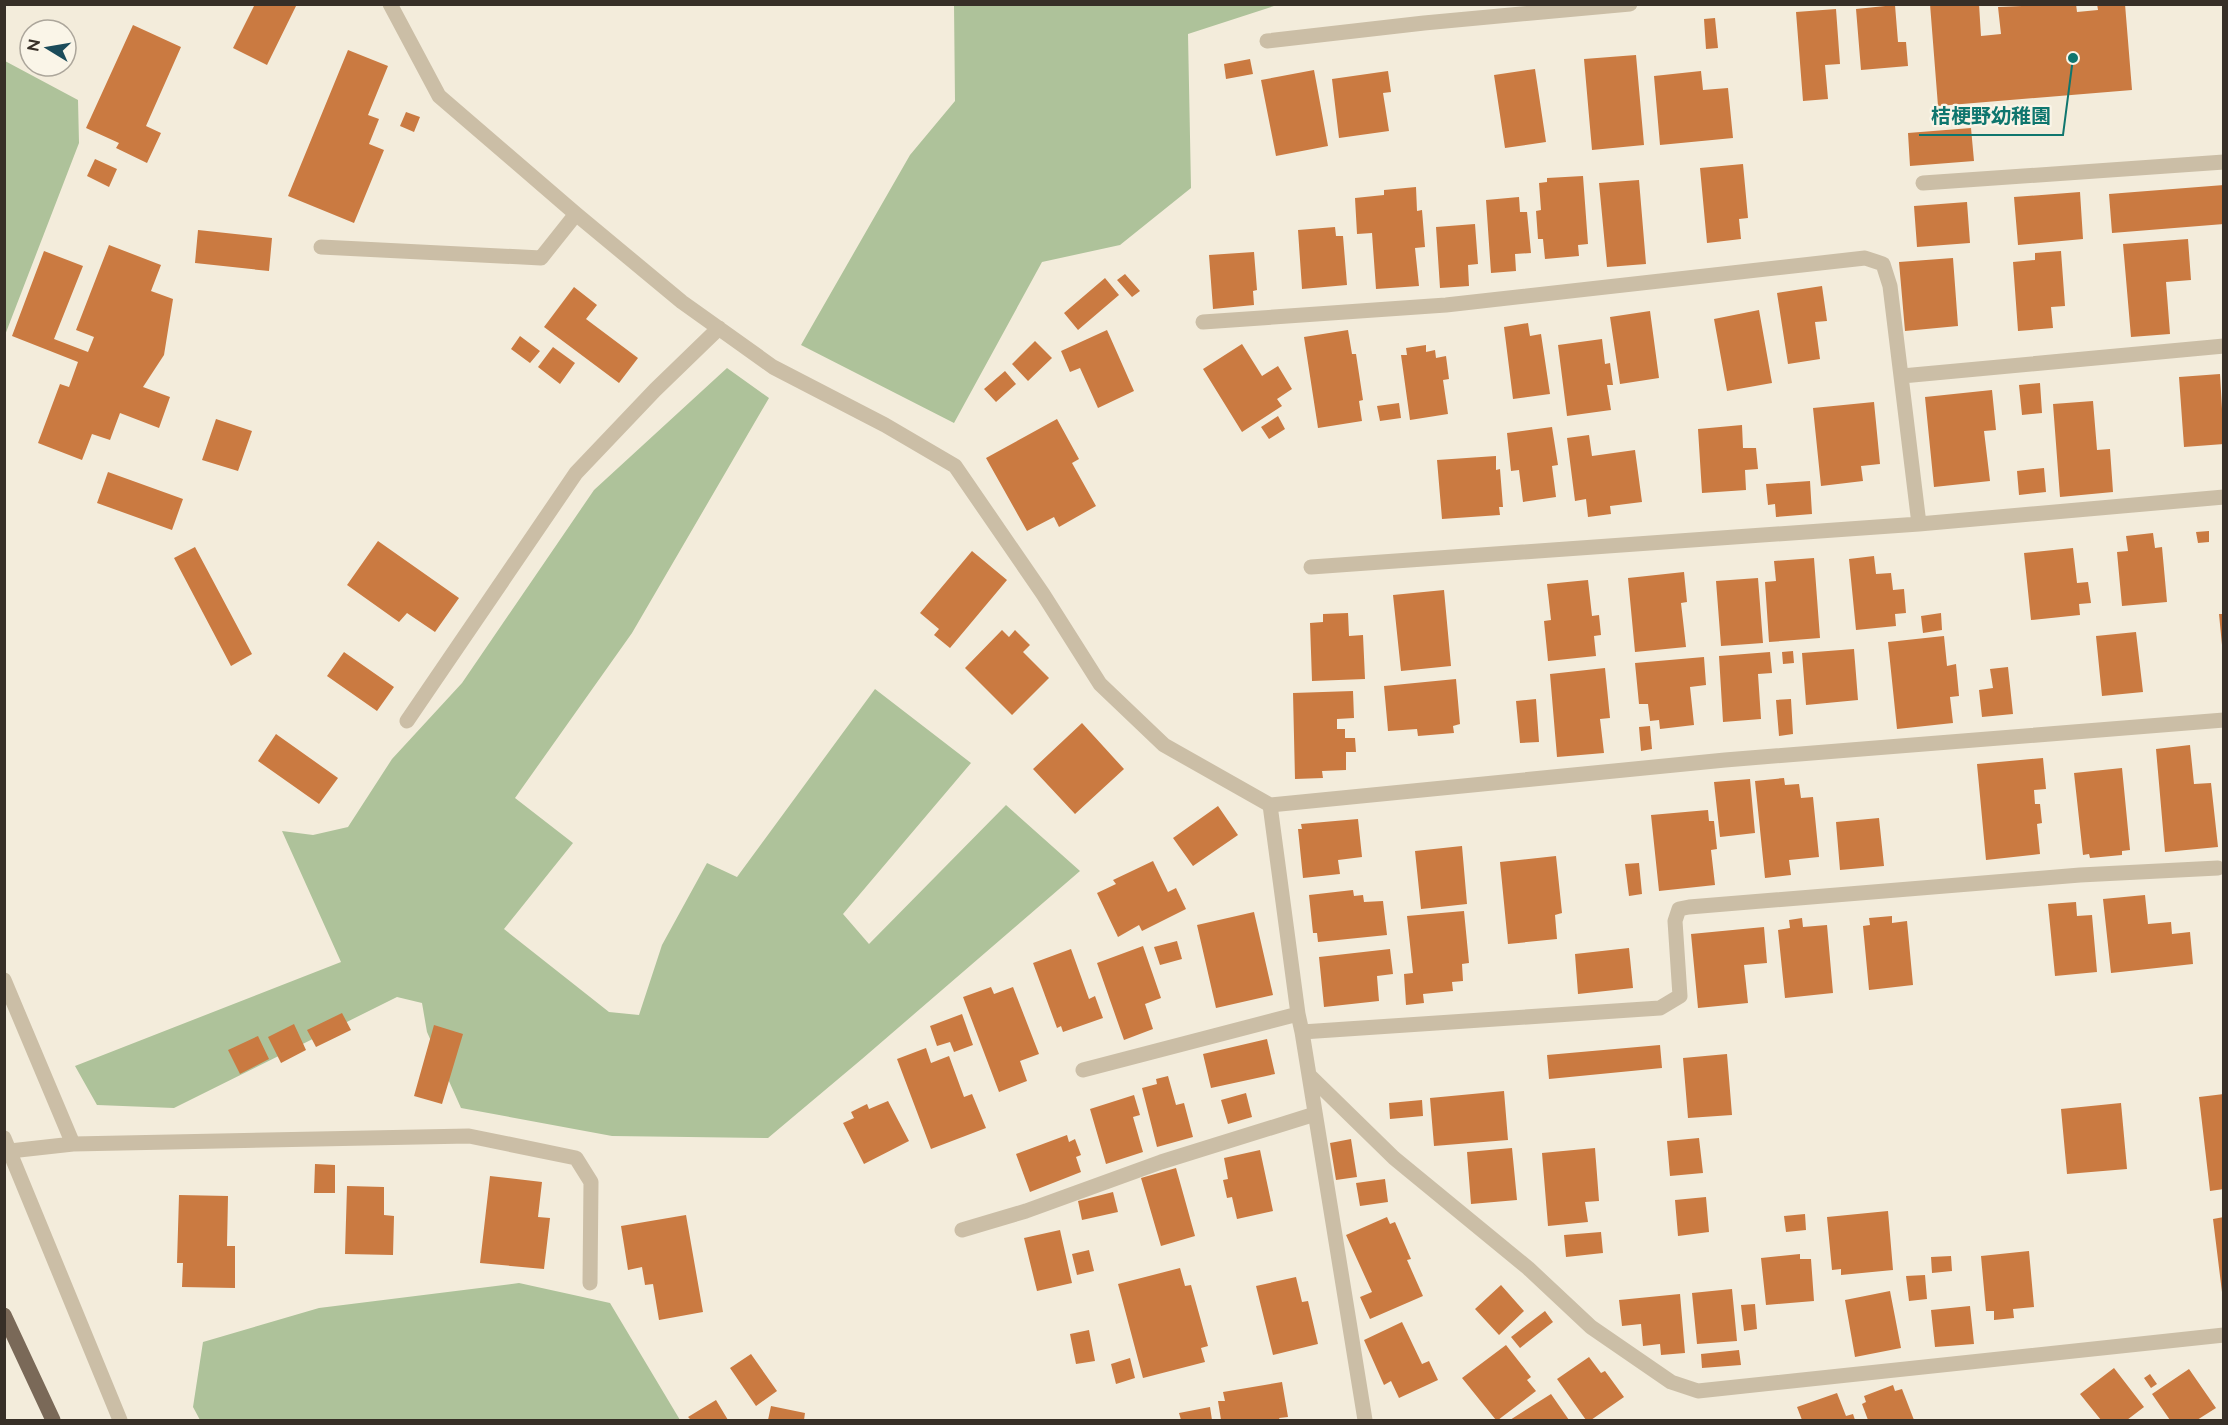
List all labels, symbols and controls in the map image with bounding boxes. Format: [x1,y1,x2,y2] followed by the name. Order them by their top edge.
[18,18,78,78] north arrow
[23,37,44,53] text: N
[1919,97,2063,135] callout: 桔梗野幼稚園
[1931,104,2051,128] text: 桔梗野幼稚園

